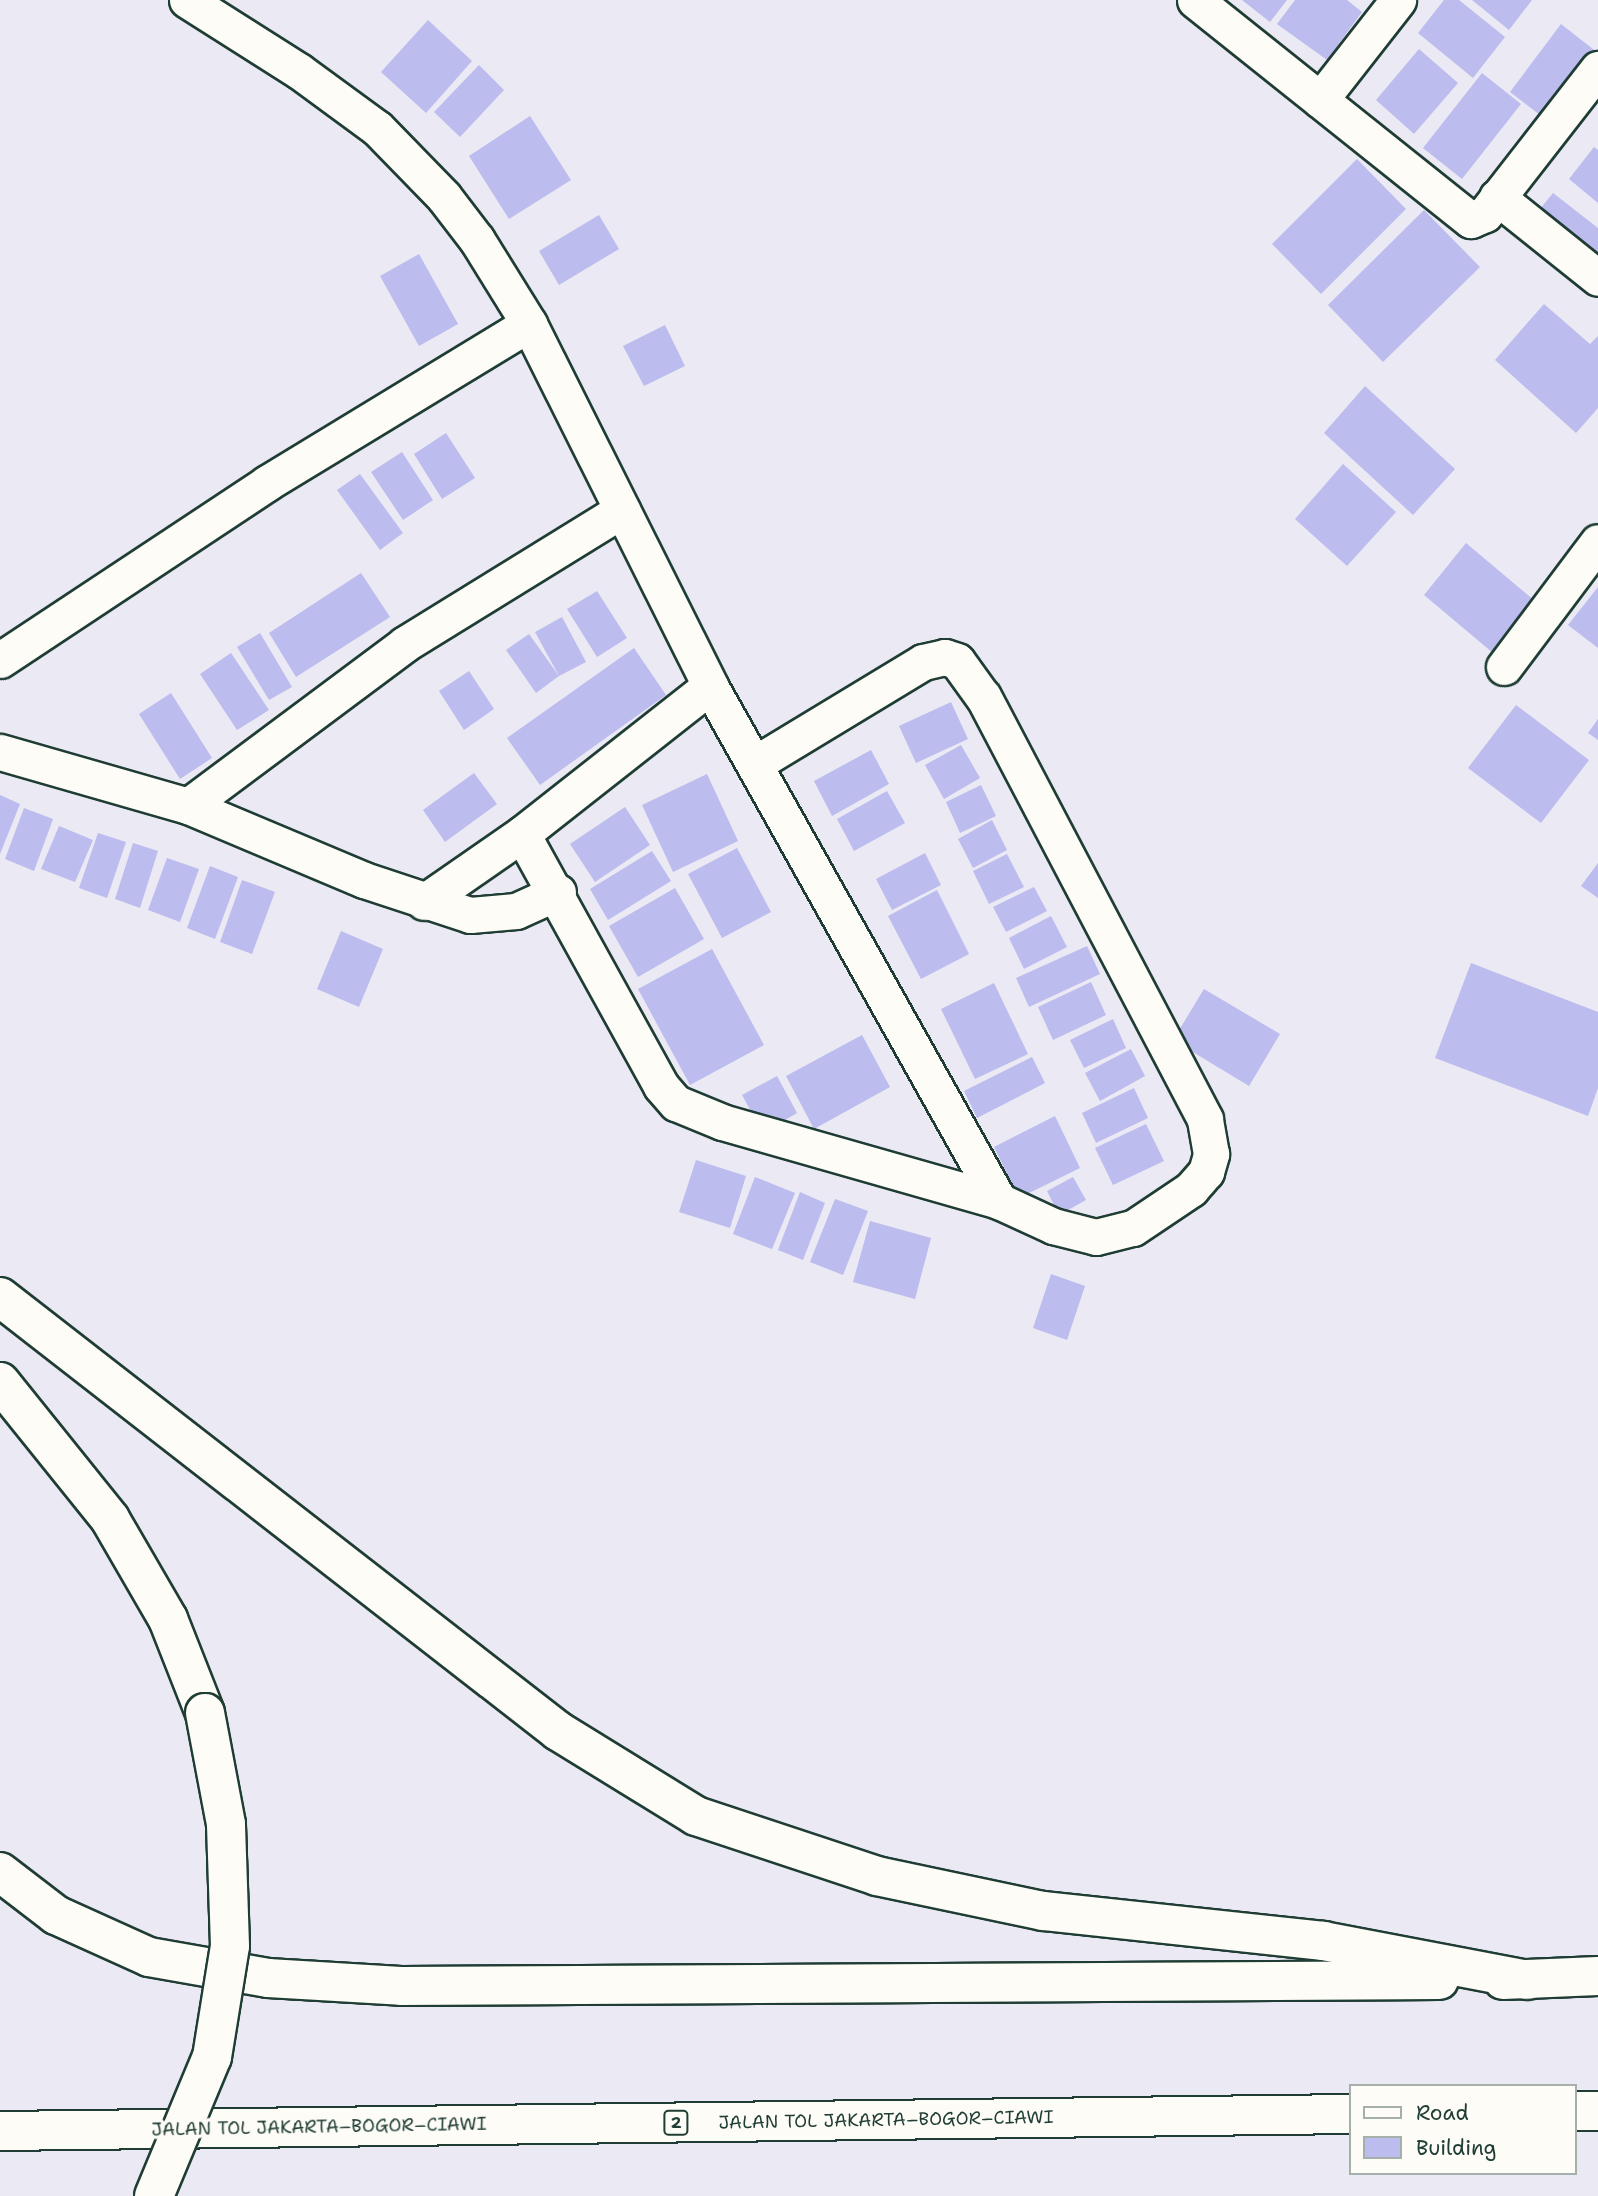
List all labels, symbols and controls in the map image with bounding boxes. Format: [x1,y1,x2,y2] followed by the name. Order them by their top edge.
[1350,2084,1577,2175] legend
[1416,2099,1469,2127] text: Road
[718,2106,1054,2134] street label: JALAN TOL JAKARTA–BOGOR–CIAWI
[662,2110,690,2136] road number: 2
[151,2113,487,2141] street label: JALAN TOL JAKARTA–BOGOR–CIAWI
[1416,2134,1496,2162] text: Building

